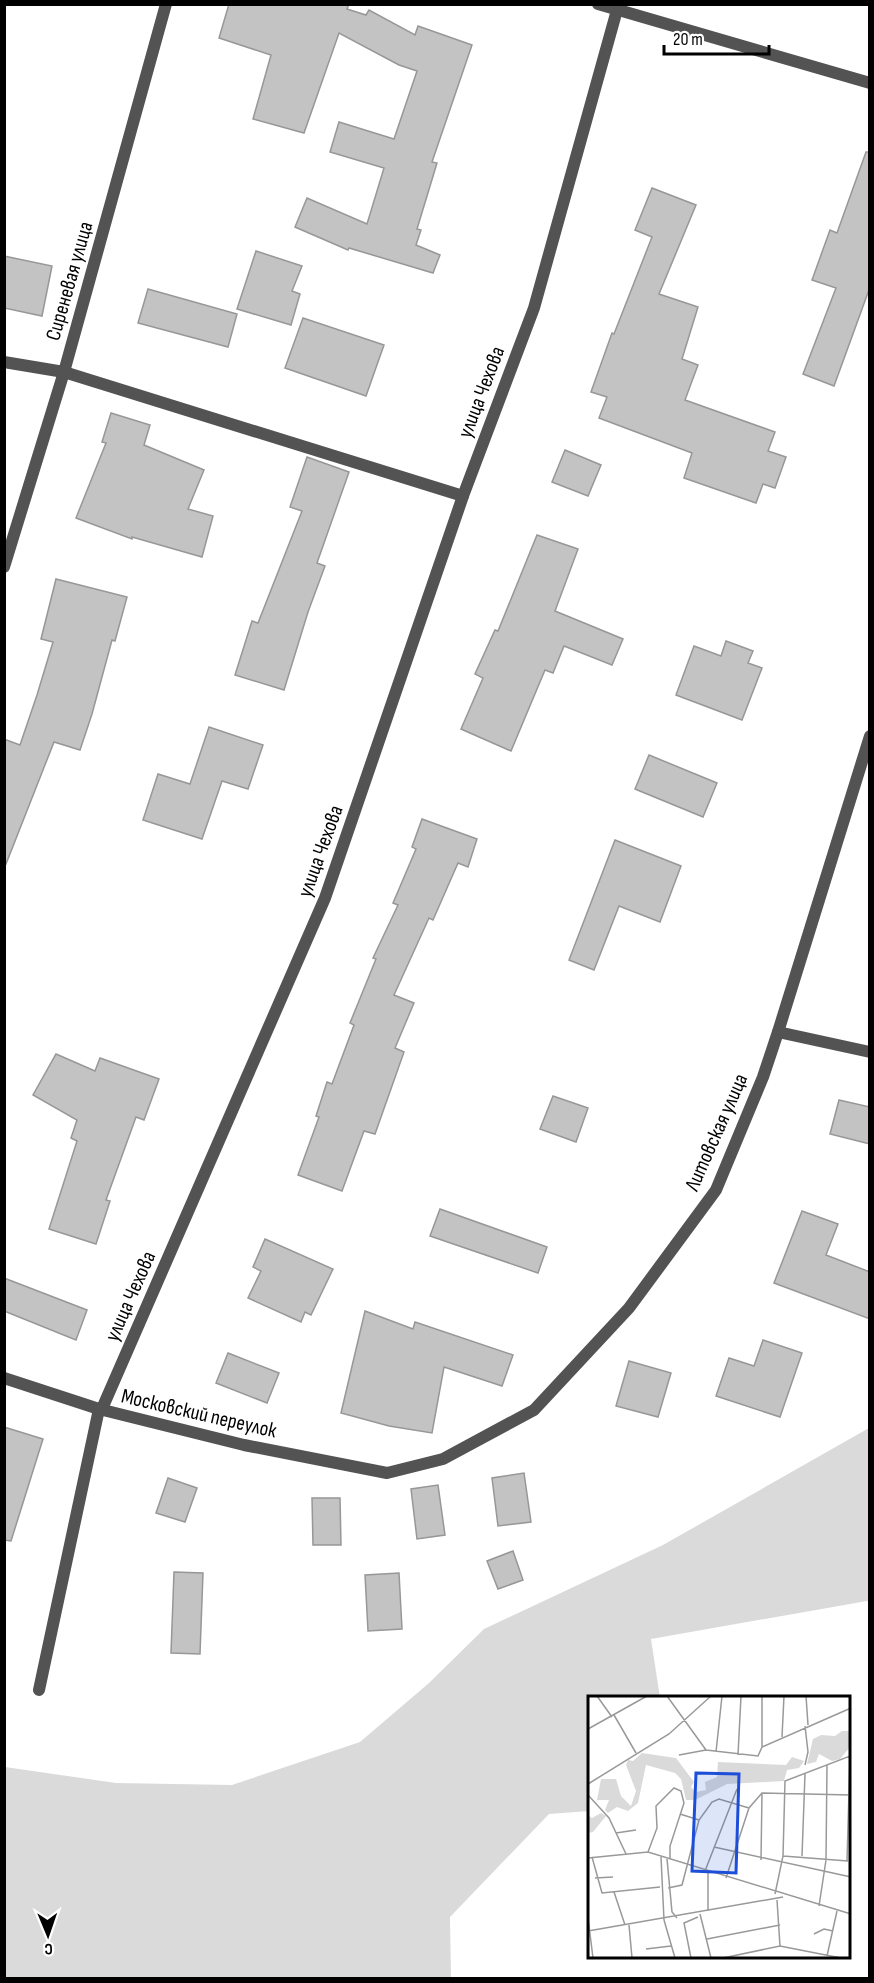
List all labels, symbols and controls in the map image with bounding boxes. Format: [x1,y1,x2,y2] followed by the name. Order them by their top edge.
[664,18,769,56] scale bar
[673,29,703,50] text: 20 m
[41,219,98,344] street label: Сиреневая улица
[453,343,510,441] street label: улица Чехова
[292,802,349,900] street label: улица Чехова
[679,1070,753,1195] street label: Литовская улица
[100,1247,161,1345] street label: улица Чехова
[119,1383,279,1444] street label: Московский переулок
[588,1696,850,1959] inset map
[18,1905,78,1965] north arrow
[44,1939,53,1958] text: С

